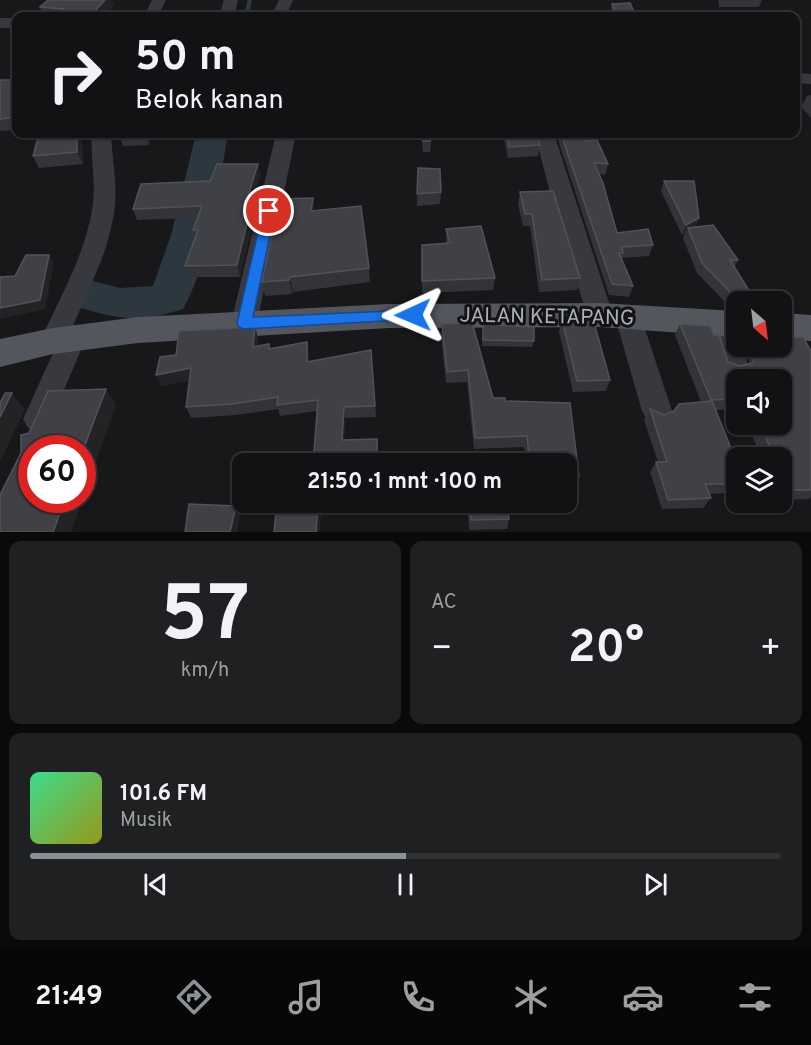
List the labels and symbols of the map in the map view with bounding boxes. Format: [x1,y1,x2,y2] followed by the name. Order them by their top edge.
[243,185,294,236] pin
[381,283,445,347] position arrow
[726,291,792,357] north arrow
[459,302,634,333] street label: JALAN KETAPANG
[18,435,96,513] speed limit sign: 60

